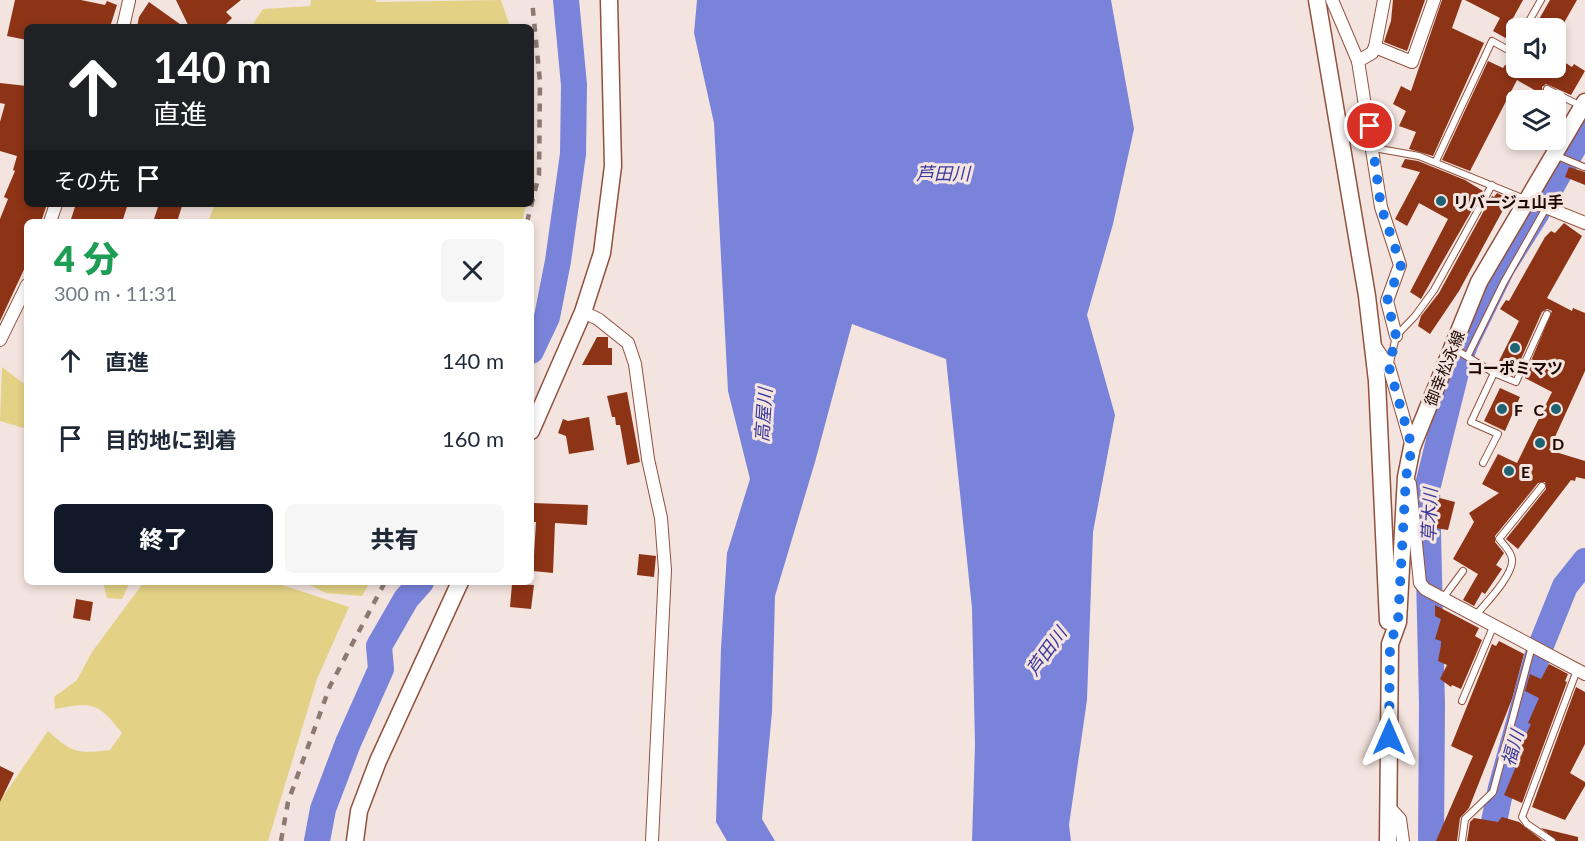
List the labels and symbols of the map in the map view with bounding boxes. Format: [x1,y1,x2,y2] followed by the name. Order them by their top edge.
[1344,100,1395,151] pin
[916,162,972,184] water label: 芦田川
[1453,192,1564,211] place label: リバージュ山手
[1434,194,1448,208] marker: リバージュ山手
[1420,327,1468,409] street label: 御幸松永線
[1508,341,1522,355] marker: コーポミマツ
[1467,358,1563,377] place label: コーポミマツ
[750,385,776,443] water label: 高屋川
[1514,400,1523,419] place label: F
[1533,400,1544,419] place label: C
[1495,402,1509,416] marker: F
[1549,402,1563,416] marker: C
[1552,434,1564,453] place label: D
[1533,436,1547,450] marker: D
[1521,462,1530,481] place label: E
[1502,464,1516,478] marker: E
[1417,486,1441,542] water label: 草木川
[1021,621,1072,679] water label: 芦田川
[1357,705,1421,769] position arrow
[1496,726,1528,768] water label: 福川

